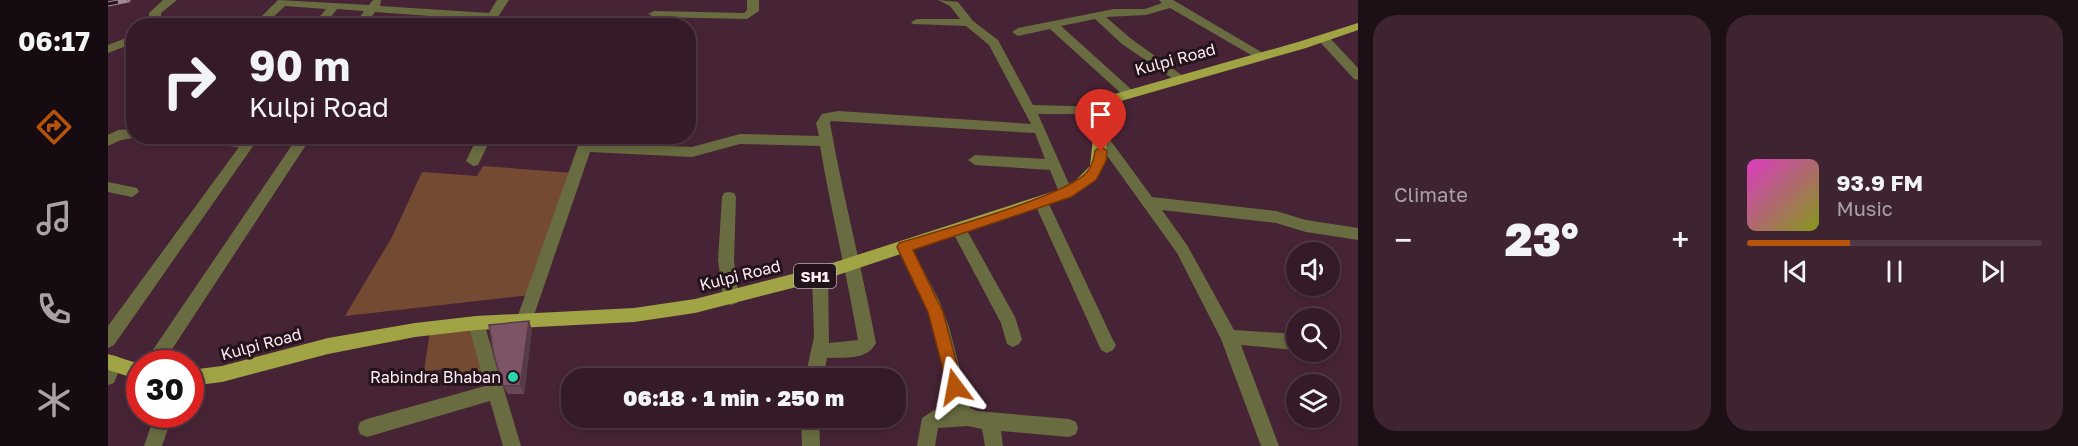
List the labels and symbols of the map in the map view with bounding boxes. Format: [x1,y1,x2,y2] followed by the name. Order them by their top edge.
[1132,39,1218,79] street label: Kulpi Road
[1075,89,1126,151] pin
[697,255,783,295] street label: Kulpi Road
[794,264,836,288] road number: SH1
[218,324,304,364] street label: Kulpi Road
[126,350,204,428] speed limit sign: 30
[923,355,987,419] position arrow
[370,367,501,387] place label: Rabindra Bhaban
[506,370,520,384] marker: Rabindra Bhaban

